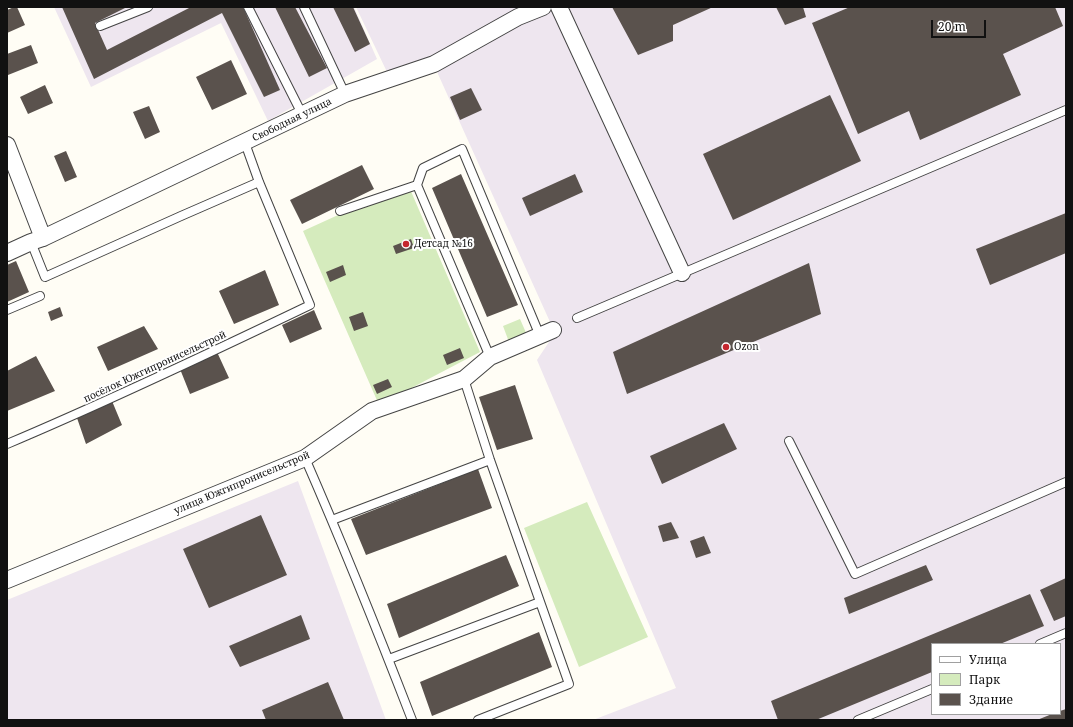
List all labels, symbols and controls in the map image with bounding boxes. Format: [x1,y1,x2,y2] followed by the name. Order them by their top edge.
[933,12,988,38] scale bar
[938,18,966,35] text: 20 m
[250,96,334,144] street label: Свободная улица
[414,238,473,250] place label: Детсад №16
[401,239,411,249] marker: Детсад №16
[82,329,228,405] street label: посёлок Южгипронисельстрой
[734,341,759,353] place label: Ozon
[721,342,731,352] marker: Ozon
[172,449,312,517] street label: улица Южгипронисельстрой
[931,643,1061,715] legend
[969,651,1007,668] text: Улица
[969,671,1000,688] text: Парк
[969,691,1013,708] text: Здание

